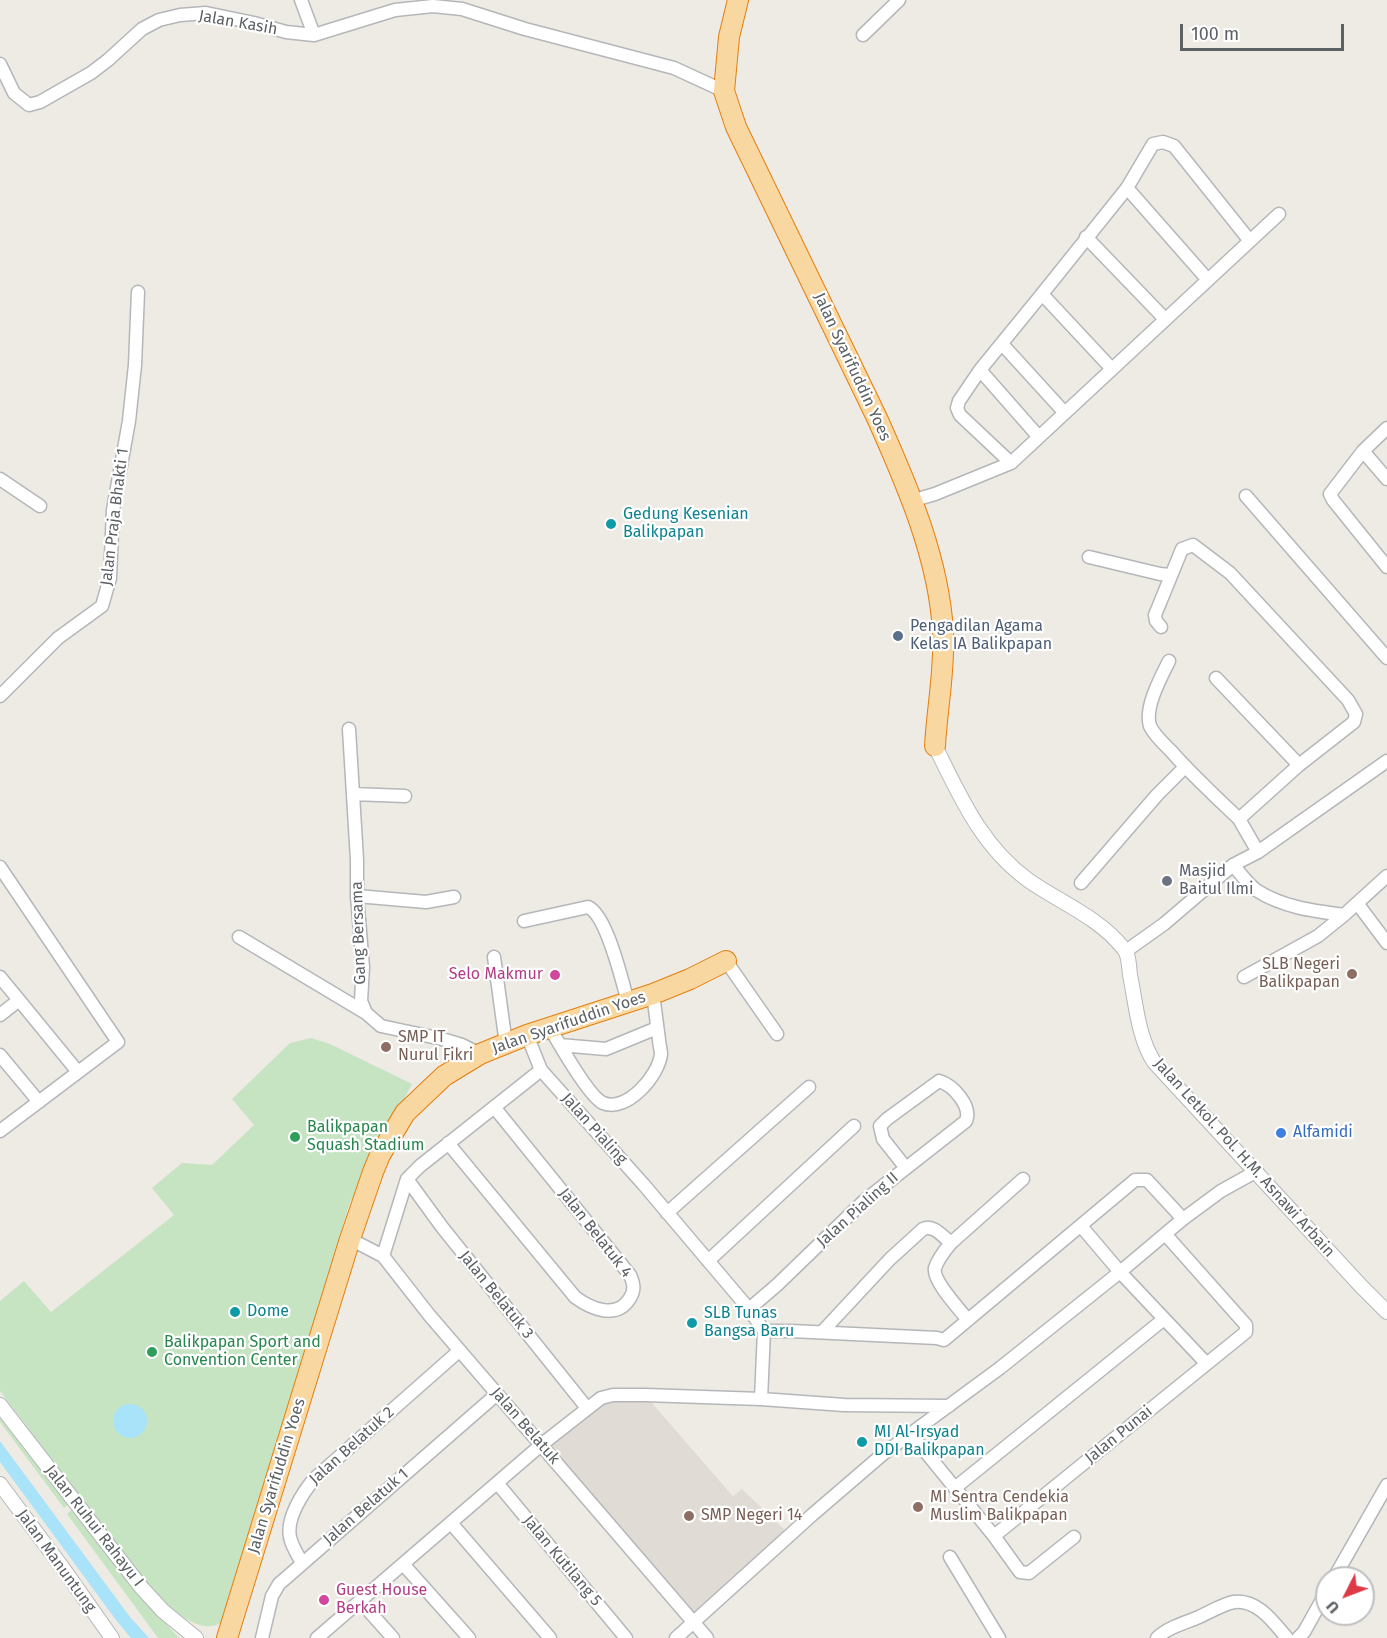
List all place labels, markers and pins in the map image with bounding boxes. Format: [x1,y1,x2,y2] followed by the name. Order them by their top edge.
[623,505,749,543] place label: Gedung Kesenian Balikpapan
[604,517,618,531] marker: Gedung Kesenian Balikpapan
[910,617,1052,655] place label: Pengadilan Agama Kelas IA Balikpapan
[891,629,905,643] marker: Pengadilan Agama Kelas IA Balikpapan
[1179,862,1254,900] place label: Masjid Baitul Ilmi
[1160,874,1174,888] marker: Masjid Baitul Ilmi
[1259,955,1340,993] place label: SLB Negeri Balikpapan
[449,965,543,985] place label: Selo Makmur
[1345,967,1359,981] marker: SLB Negeri Balikpapan
[548,968,562,982] marker: Selo Makmur
[398,1028,473,1066] place label: SMP IT Nurul Fikri
[379,1040,393,1054] marker: SMP IT Nurul Fikri
[307,1118,424,1156] place label: Balikpapan Squash Stadium
[1293,1123,1353,1143] place label: Alfamidi
[1274,1126,1288,1140] marker: Alfamidi
[288,1130,302,1144] marker: Balikpapan Squash Stadium
[247,1302,289,1322] place label: Dome
[704,1304,794,1342] place label: SLB Tunas Bangsa Baru
[228,1305,242,1319] marker: Dome
[685,1316,699,1330] marker: SLB Tunas Bangsa Baru
[164,1333,321,1371] place label: Balikpapan Sport and Convention Center
[145,1345,159,1359] marker: Balikpapan Sport and Convention Center
[874,1423,985,1461] place label: MI Al-Irsyad DDI Balikpapan
[855,1435,869,1449] marker: MI Al-Irsyad DDI Balikpapan
[930,1488,1069,1526] place label: MI Sentra Cendekia Muslim Balikpapan
[911,1500,925,1514] marker: MI Sentra Cendekia Muslim Balikpapan
[701,1506,802,1526] place label: SMP Negeri 14
[682,1509,696,1523] marker: SMP Negeri 14
[336,1581,427,1619] place label: Guest House Berkah
[317,1593,331,1607] marker: Guest House Berkah

